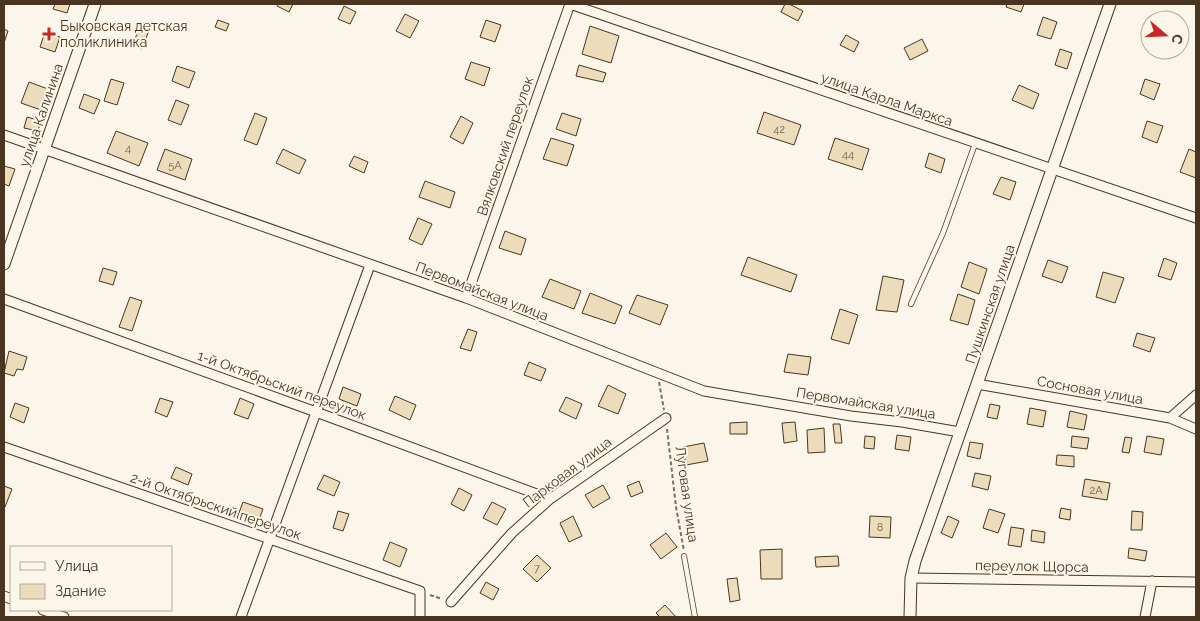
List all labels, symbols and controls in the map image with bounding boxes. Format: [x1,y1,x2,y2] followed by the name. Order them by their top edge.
[1140,10,1190,60] north arrow
[60,18,188,50] place label: Быковская детская поликлиника
[42,27,56,41] marker: Быковская детская поликлиника
[1168,32,1186,47] text: С
[16,61,66,169] street label: улица Калинина
[819,69,955,129] street label: улица Карла Маркса
[474,74,536,218] street label: Вялковский переулок
[773,123,785,136] house number: 42
[125,142,131,155] house number: 4
[842,148,854,161] house number: 44
[168,159,182,172] house number: 5А
[962,242,1018,366] street label: Пушкинская улица
[413,258,551,324] street label: Первомайская улица
[195,347,369,423] street label: 1-й Октябрьский переулок
[1036,373,1144,407] street label: Сосновая улица
[795,384,937,422] street label: Первомайская улица
[520,434,614,510] street label: Парковая улица
[672,445,702,543] street label: Луговая улица
[128,469,304,543] street label: 2-й Октябрьский переулок
[1089,484,1103,497] house number: 2А
[877,521,883,534] house number: 8
[10,546,172,611] legend
[55,557,99,575] text: Улица
[975,557,1089,575] street label: переулок Щорса
[534,562,540,575] house number: 7
[55,582,107,600] text: Здание

